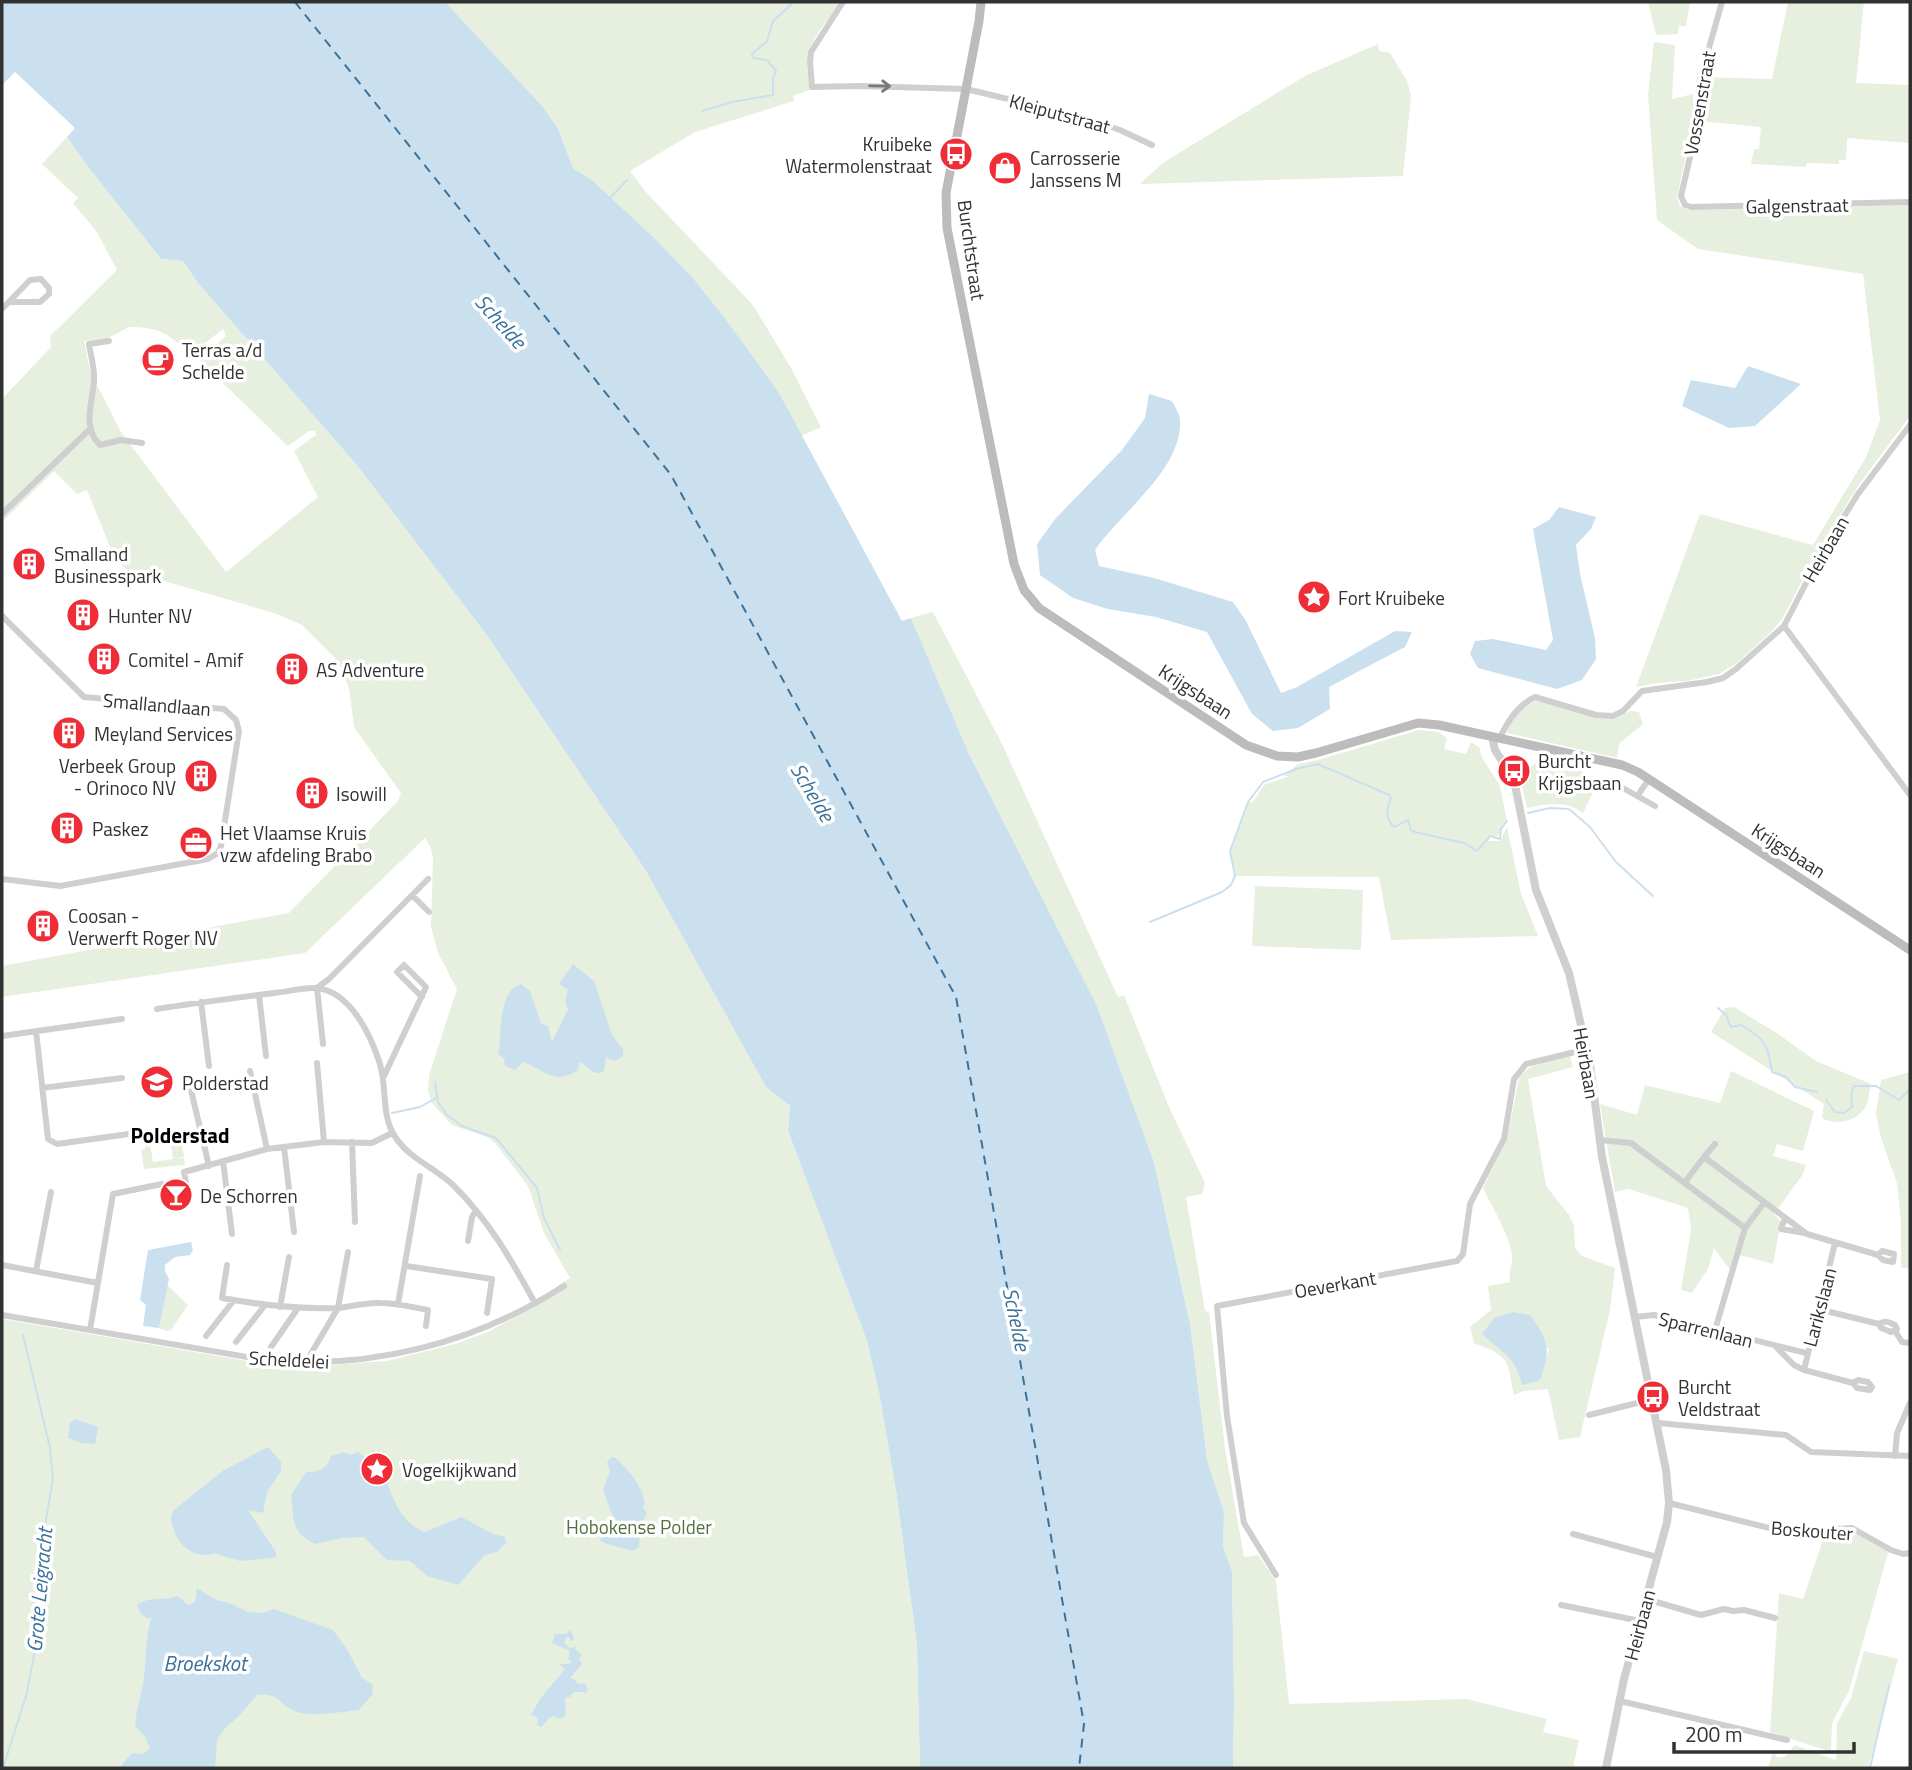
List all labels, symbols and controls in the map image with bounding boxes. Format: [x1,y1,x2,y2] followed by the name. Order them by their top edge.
[1676,48,1723,158] street label: Vossenstraat
[869,80,892,93] one-way arrow
[1006,86,1114,140] street label: Kleiputstraat
[785,129,932,180] place label: Kruibeke Watermolenstraat
[937,135,975,173] bus stop icon: Kruibeke Watermolenstraat
[1030,143,1122,194] place label: Carrosserie Janssens M
[986,149,1024,187] shop icon: Carrosserie Janssens M
[1745,190,1849,220] street label: Galgenstraat
[951,198,993,302] street label: Burchtstraat
[468,287,535,356] water label: Schelde
[182,335,262,386] place label: Terras a/d Schelde
[139,341,177,379] cafe icon: Terras a/d Schelde
[1794,510,1856,588] street label: Heirbaan
[54,539,161,590] place label: Smalland Businesspark
[10,545,48,583] building icon: Smalland Businesspark
[1295,578,1333,616] place icon: Fort Kruibeke
[1338,583,1445,612] place label: Fort Kruibeke
[64,596,102,634] building icon: Hunter NV
[108,601,192,630] place label: Hunter NV
[85,640,123,678] building icon: Comitel - Amif
[128,645,244,674] place label: Comitel - Amif
[273,650,311,688] building icon: AS Adventure
[316,655,424,684] place label: AS Adventure
[1153,656,1239,726] street label: Krijgsbaan
[102,685,212,723] street label: Smallandlaan
[50,714,88,752] building icon: Meyland Services
[94,719,233,748] place label: Meyland Services
[1538,746,1622,797] place label: Burcht Krijgsbaan
[59,751,176,802] place label: Verbeek Group - Orinoco NV
[1495,752,1533,790] bus stop icon: Burcht Krijgsbaan
[783,756,844,829] water label: Schelde
[182,757,220,795] building icon: Verbeek Group - Orinoco NV
[293,774,331,812] building icon: Isowill
[336,779,387,808] place label: Isowill
[48,809,86,847] building icon: Paskez
[92,814,149,843] place label: Paskez
[1746,815,1832,885] street label: Krijgsbaan
[220,818,372,869] place label: Het Vlaamse Kruis vzw afdeling Brabo
[177,824,215,862] office icon: Het Vlaamse Kruis vzw afdeling Brabo
[68,901,218,952] place label: Coosan - Verwerft Roger NV
[24,907,62,945] building icon: Coosan - Verwerft Roger NV
[1566,1025,1608,1101] street label: Heirbaan
[138,1063,176,1101] school or university icon: Polderstad
[182,1068,269,1097] place label: Polderstad
[130,1119,230,1151] district label: Polderstad
[157,1176,195,1214] bar icon: De Schorren
[200,1181,298,1210] place label: De Schorren
[1292,1263,1378,1305] street label: Oeverkant
[1795,1264,1843,1350] street label: Larikslaan
[995,1284,1040,1355] water label: Schelde
[1656,1303,1756,1355] street label: Sparrenlaan
[248,1342,330,1376] street label: Scheldelei
[1678,1372,1761,1423] place label: Burcht Veldstraat
[1634,1378,1672,1416] bus stop icon: Burcht Veldstraat
[358,1450,396,1488] place icon: Vogelkijkwand
[402,1455,517,1484] place label: Vogelkijkwand
[566,1512,712,1541] park label: Hobokense Polder
[1770,1513,1855,1547] street label: Boskouter
[18,1524,61,1654] water label: Grote Leigracht
[1616,1586,1662,1664] street label: Heirbaan
[164,1647,249,1679] water label: Broekskot
[1674,1710,1854,1754] scale bar
[1685,1718,1742,1750] text: 200 m

